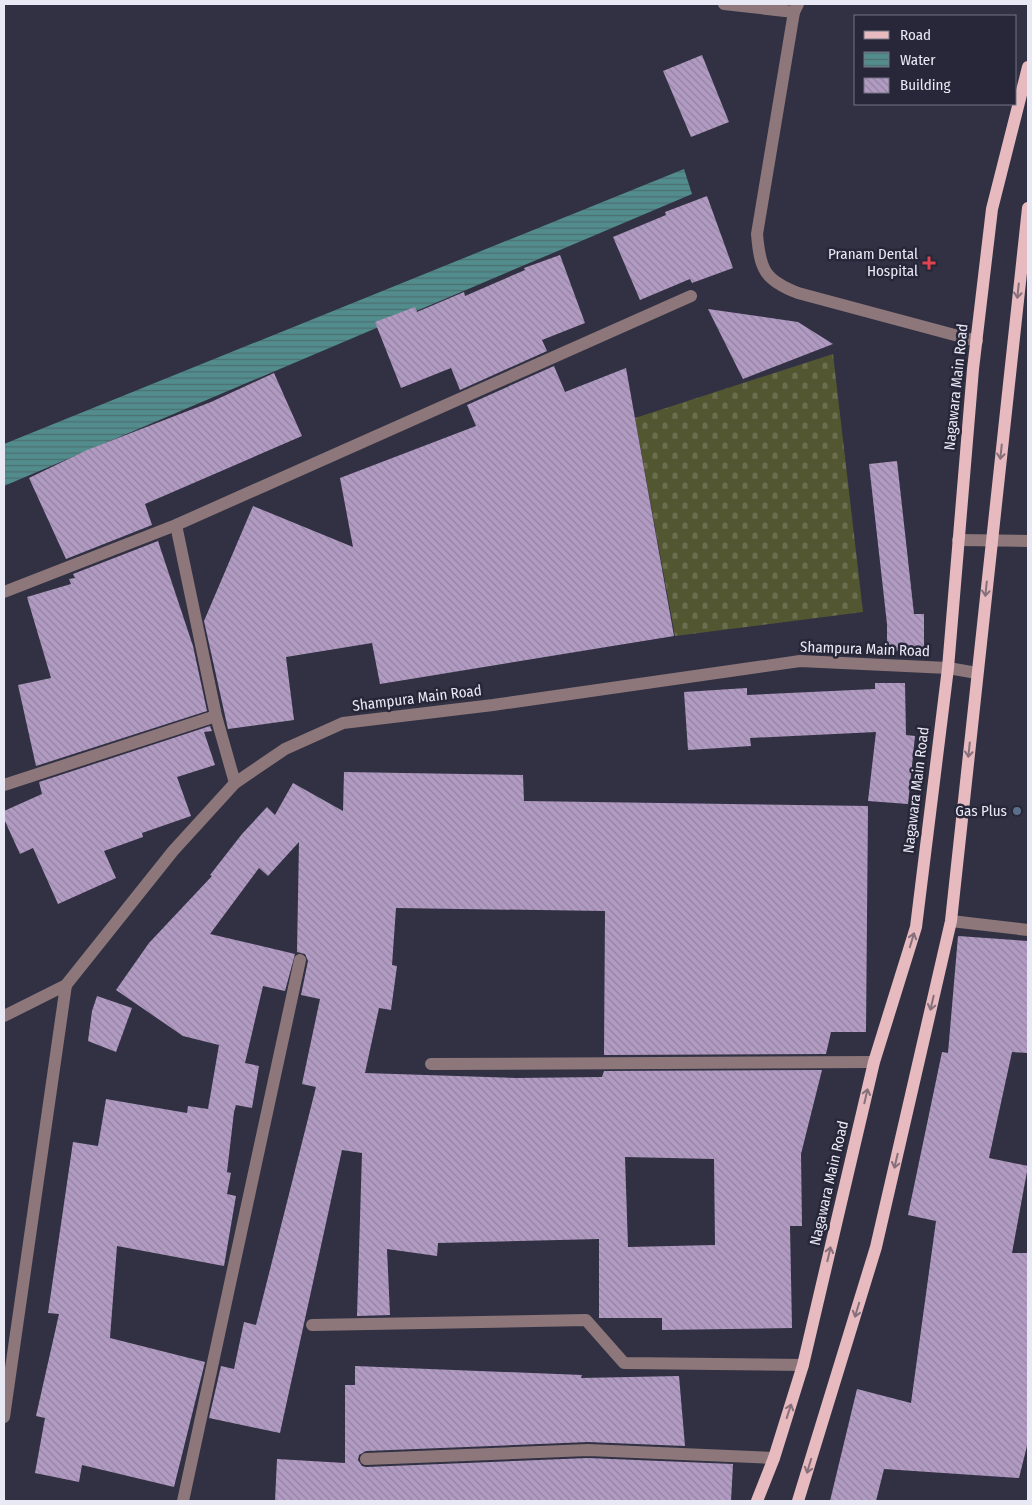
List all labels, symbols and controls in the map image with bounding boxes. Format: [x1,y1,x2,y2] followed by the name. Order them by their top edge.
[854,15,1017,105] legend
[900,26,931,44] text: Road
[900,51,936,69] text: Water
[900,76,951,94] text: Building
[828,245,918,280] place label: Pranam Dental Hospital
[922,256,936,270] marker: Pranam Dental Hospital
[1013,283,1023,299] one-way arrow
[940,323,972,451] street label: Nagawara Main Road
[996,444,1006,460] one-way arrow
[981,581,991,597] one-way arrow
[800,638,930,660] street label: Shampura Main Road
[351,681,483,715] street label: Shampura Main Road
[899,726,933,854] street label: Nagawara Main Road
[964,742,974,758] one-way arrow
[955,802,1007,820] place label: Gas Plus
[1011,805,1023,817] marker: Gas Plus
[907,932,917,948] one-way arrow
[927,994,936,1010] one-way arrow
[862,1088,871,1104] one-way arrow
[806,1119,852,1247] street label: Nagawara Main Road
[891,1152,900,1168] one-way arrow
[825,1246,834,1262] one-way arrow
[851,1302,861,1318] one-way arrow
[784,1403,794,1419] one-way arrow
[804,1457,814,1473] one-way arrow

